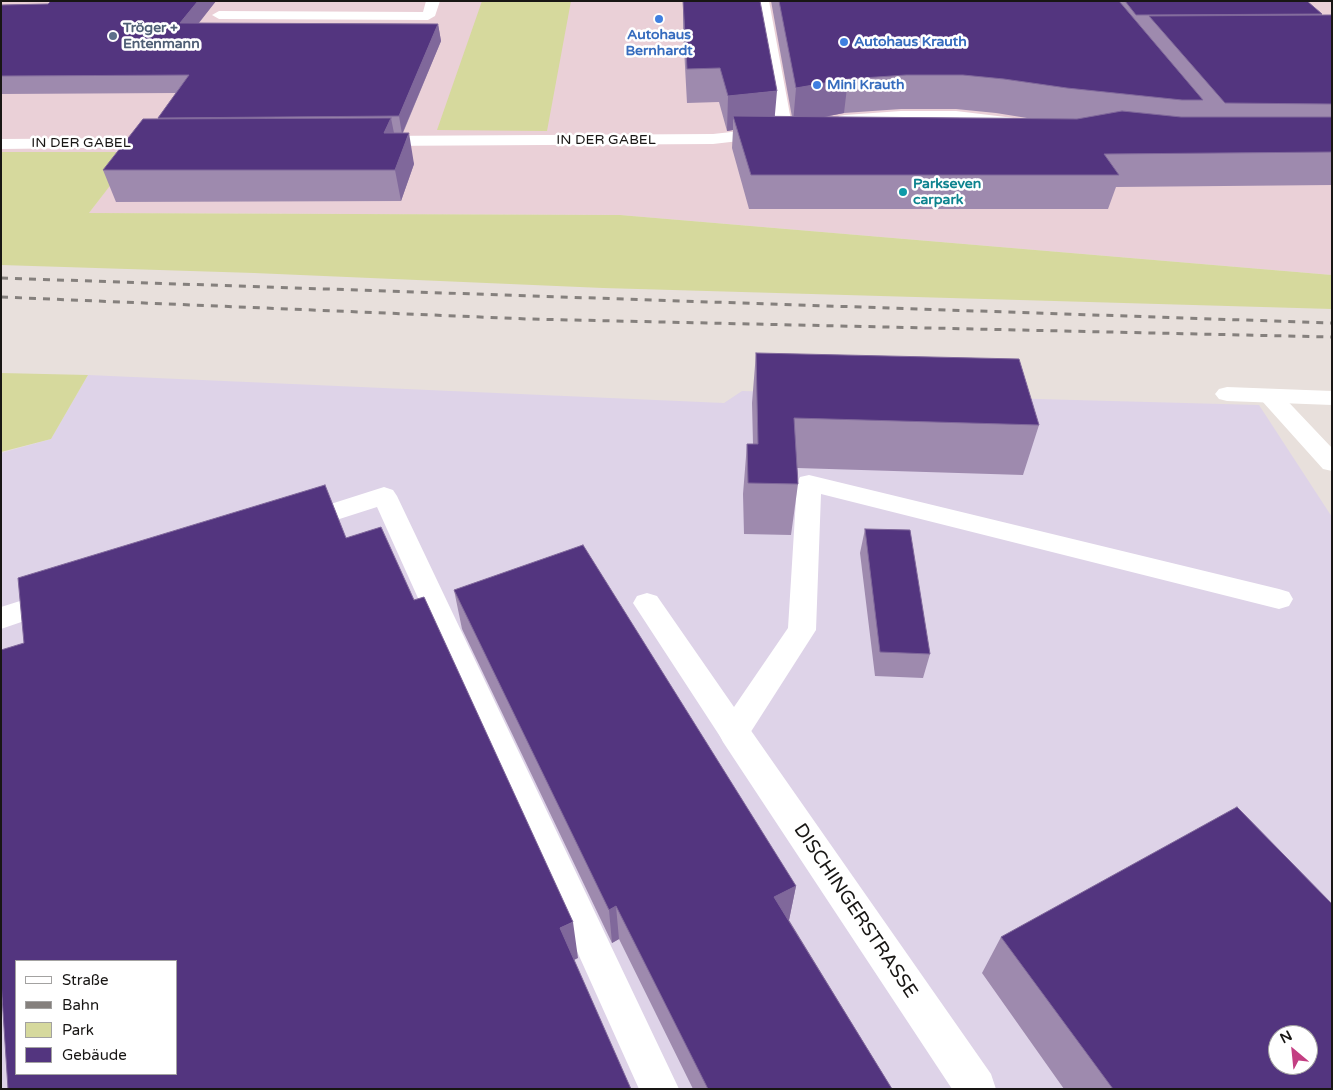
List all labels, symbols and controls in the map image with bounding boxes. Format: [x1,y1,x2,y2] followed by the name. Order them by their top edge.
[653,13,665,25] marker: Autohaus Bernhardt
[123,20,200,52] place label: Tröger + Entenmann
[625,27,693,59] place label: Autohaus Bernhardt
[107,30,119,42] marker: Tröger + Entenmann
[854,34,967,50] place label: Autohaus Krauth
[838,36,850,48] marker: Autohaus Krauth
[827,77,904,93] place label: Mini Krauth
[811,79,823,91] marker: Mini Krauth
[556,132,656,148] street label: IN DER GABEL
[31,135,131,151] street label: IN DER GABEL
[913,176,981,208] place label: Parkseven carpark
[897,186,909,198] marker: Parkseven carpark
[788,819,922,1003] street label: DISCHINGERSTRASSE
[15,960,178,1075] legend
[62,971,108,989] text: Straße
[62,996,99,1014] text: Bahn
[62,1021,94,1039] text: Park
[1268,1025,1318,1075] north arrow
[1277,1027,1295,1047] text: N
[62,1046,127,1064] text: Gebäude

